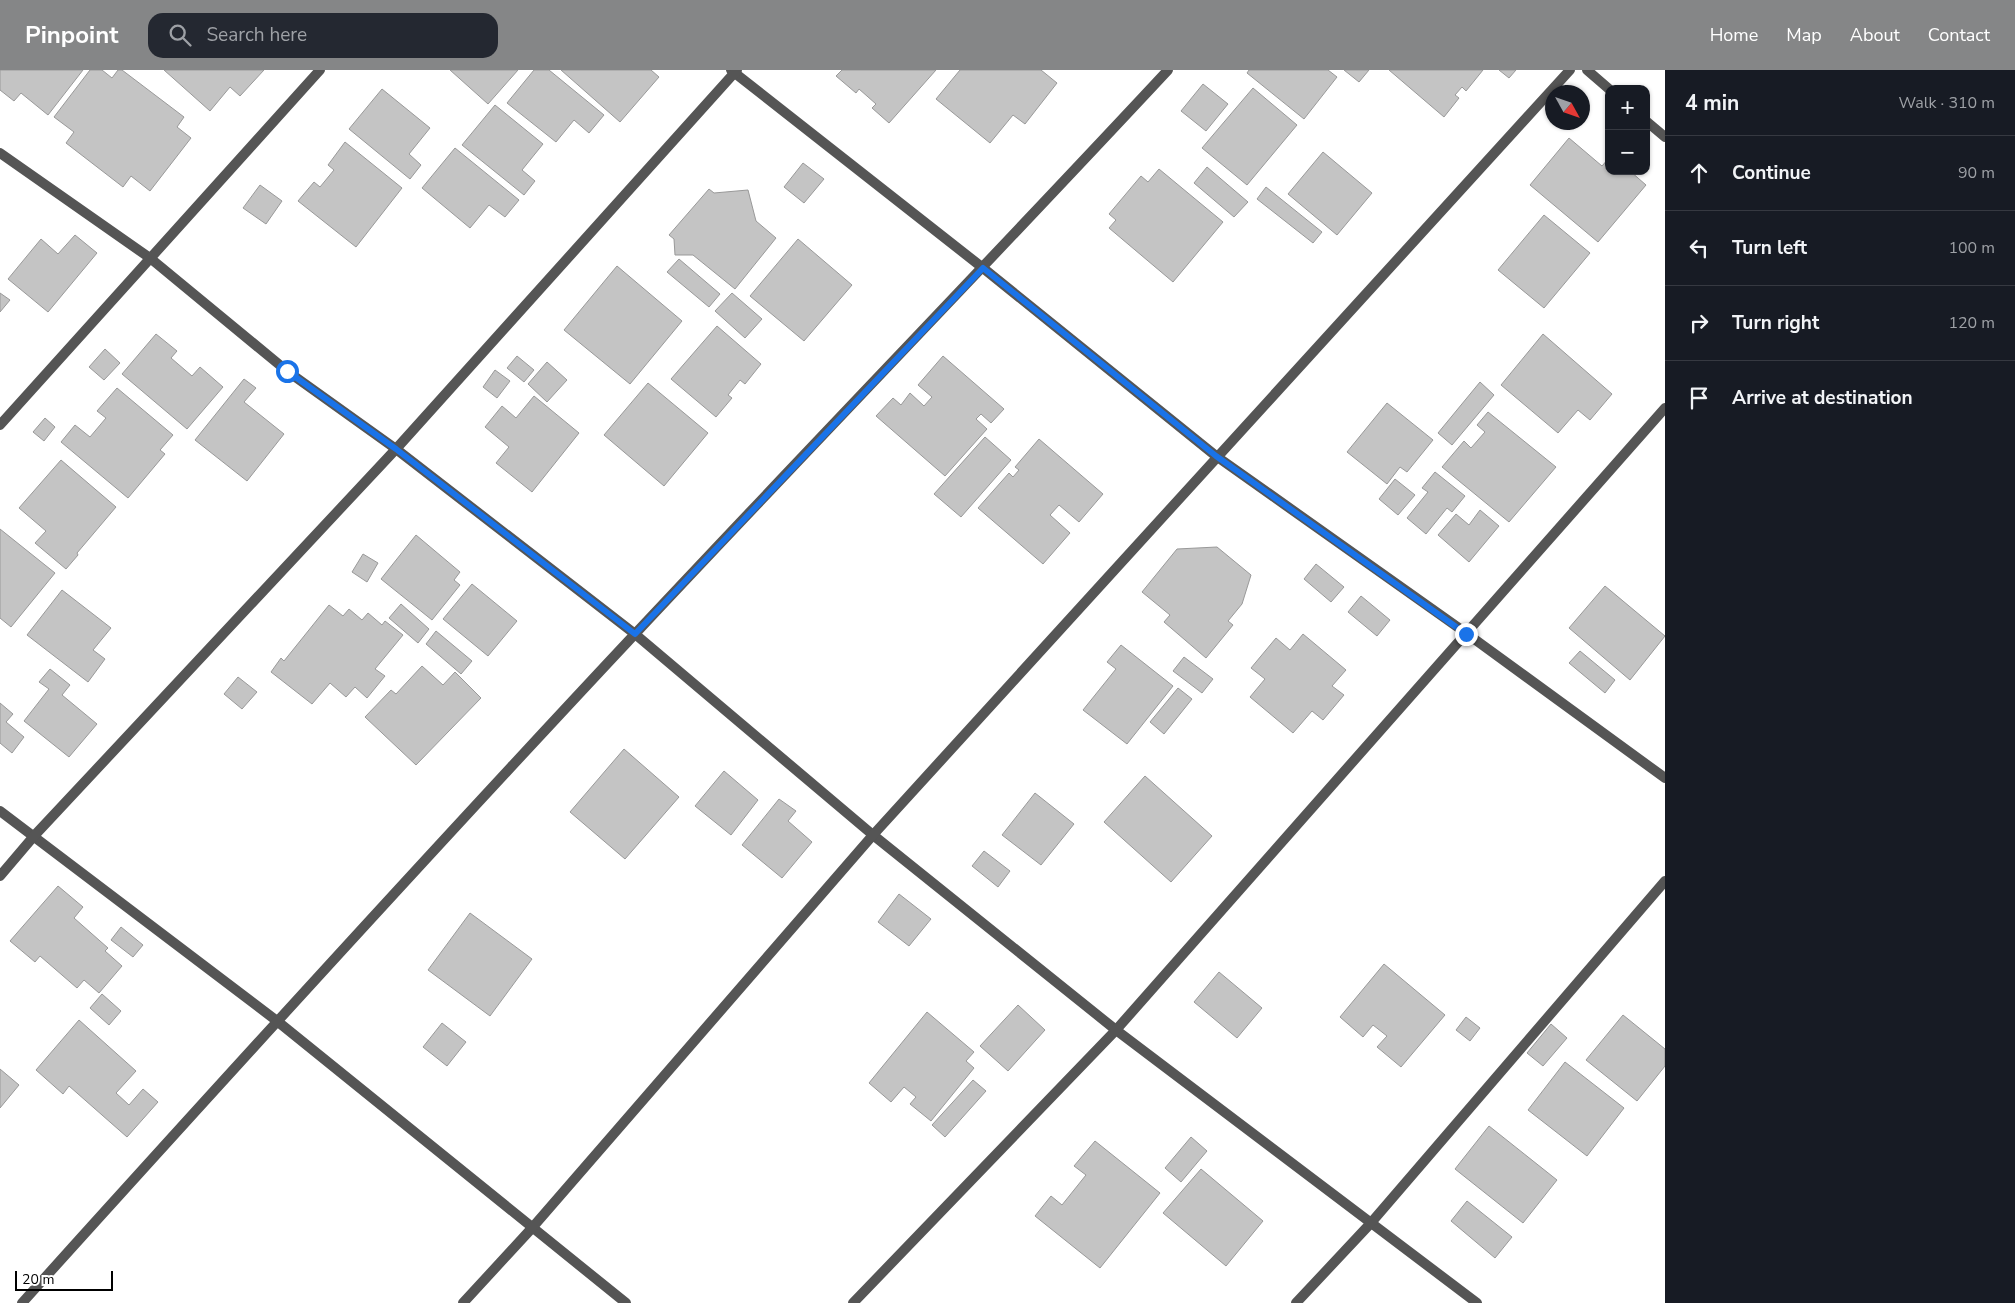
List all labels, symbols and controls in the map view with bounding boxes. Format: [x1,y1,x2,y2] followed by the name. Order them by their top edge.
[148,13,498,58] search box
[25,19,118,51] text: Pinpoint
[166,21,194,49] icon: search
[206,22,307,48] text: Search here
[1710,23,1758,47] text: Home
[1786,23,1822,47] text: Map
[1850,23,1900,47] text: About
[1928,23,1990,47] text: Contact
[1545,85,1590,130] north arrow
[1605,85,1650,175] map controls
[1605,85,1650,130] button: +
[1685,89,1739,117] text: 4 min
[1899,92,1995,114] text: Walk · 310 m
[1605,130,1650,175] button: −
[1685,159,1713,187] icon: ahead
[1732,160,1811,186] text: Continue
[1958,162,1995,184] text: 90 m
[1685,234,1713,262] icon: left
[1732,235,1807,261] text: Turn left
[1948,237,1995,259] text: 100 m
[1685,309,1713,337] icon: right
[1732,310,1819,336] text: Turn right
[1948,312,1995,334] text: 120 m
[276,360,299,383] route start
[1685,384,1713,412] icon: arrive
[1732,385,1913,411] text: Arrive at destination
[1455,623,1478,646] route end
[15,1268,112,1291] scale bar
[22,1270,54,1289] text: 20 m

